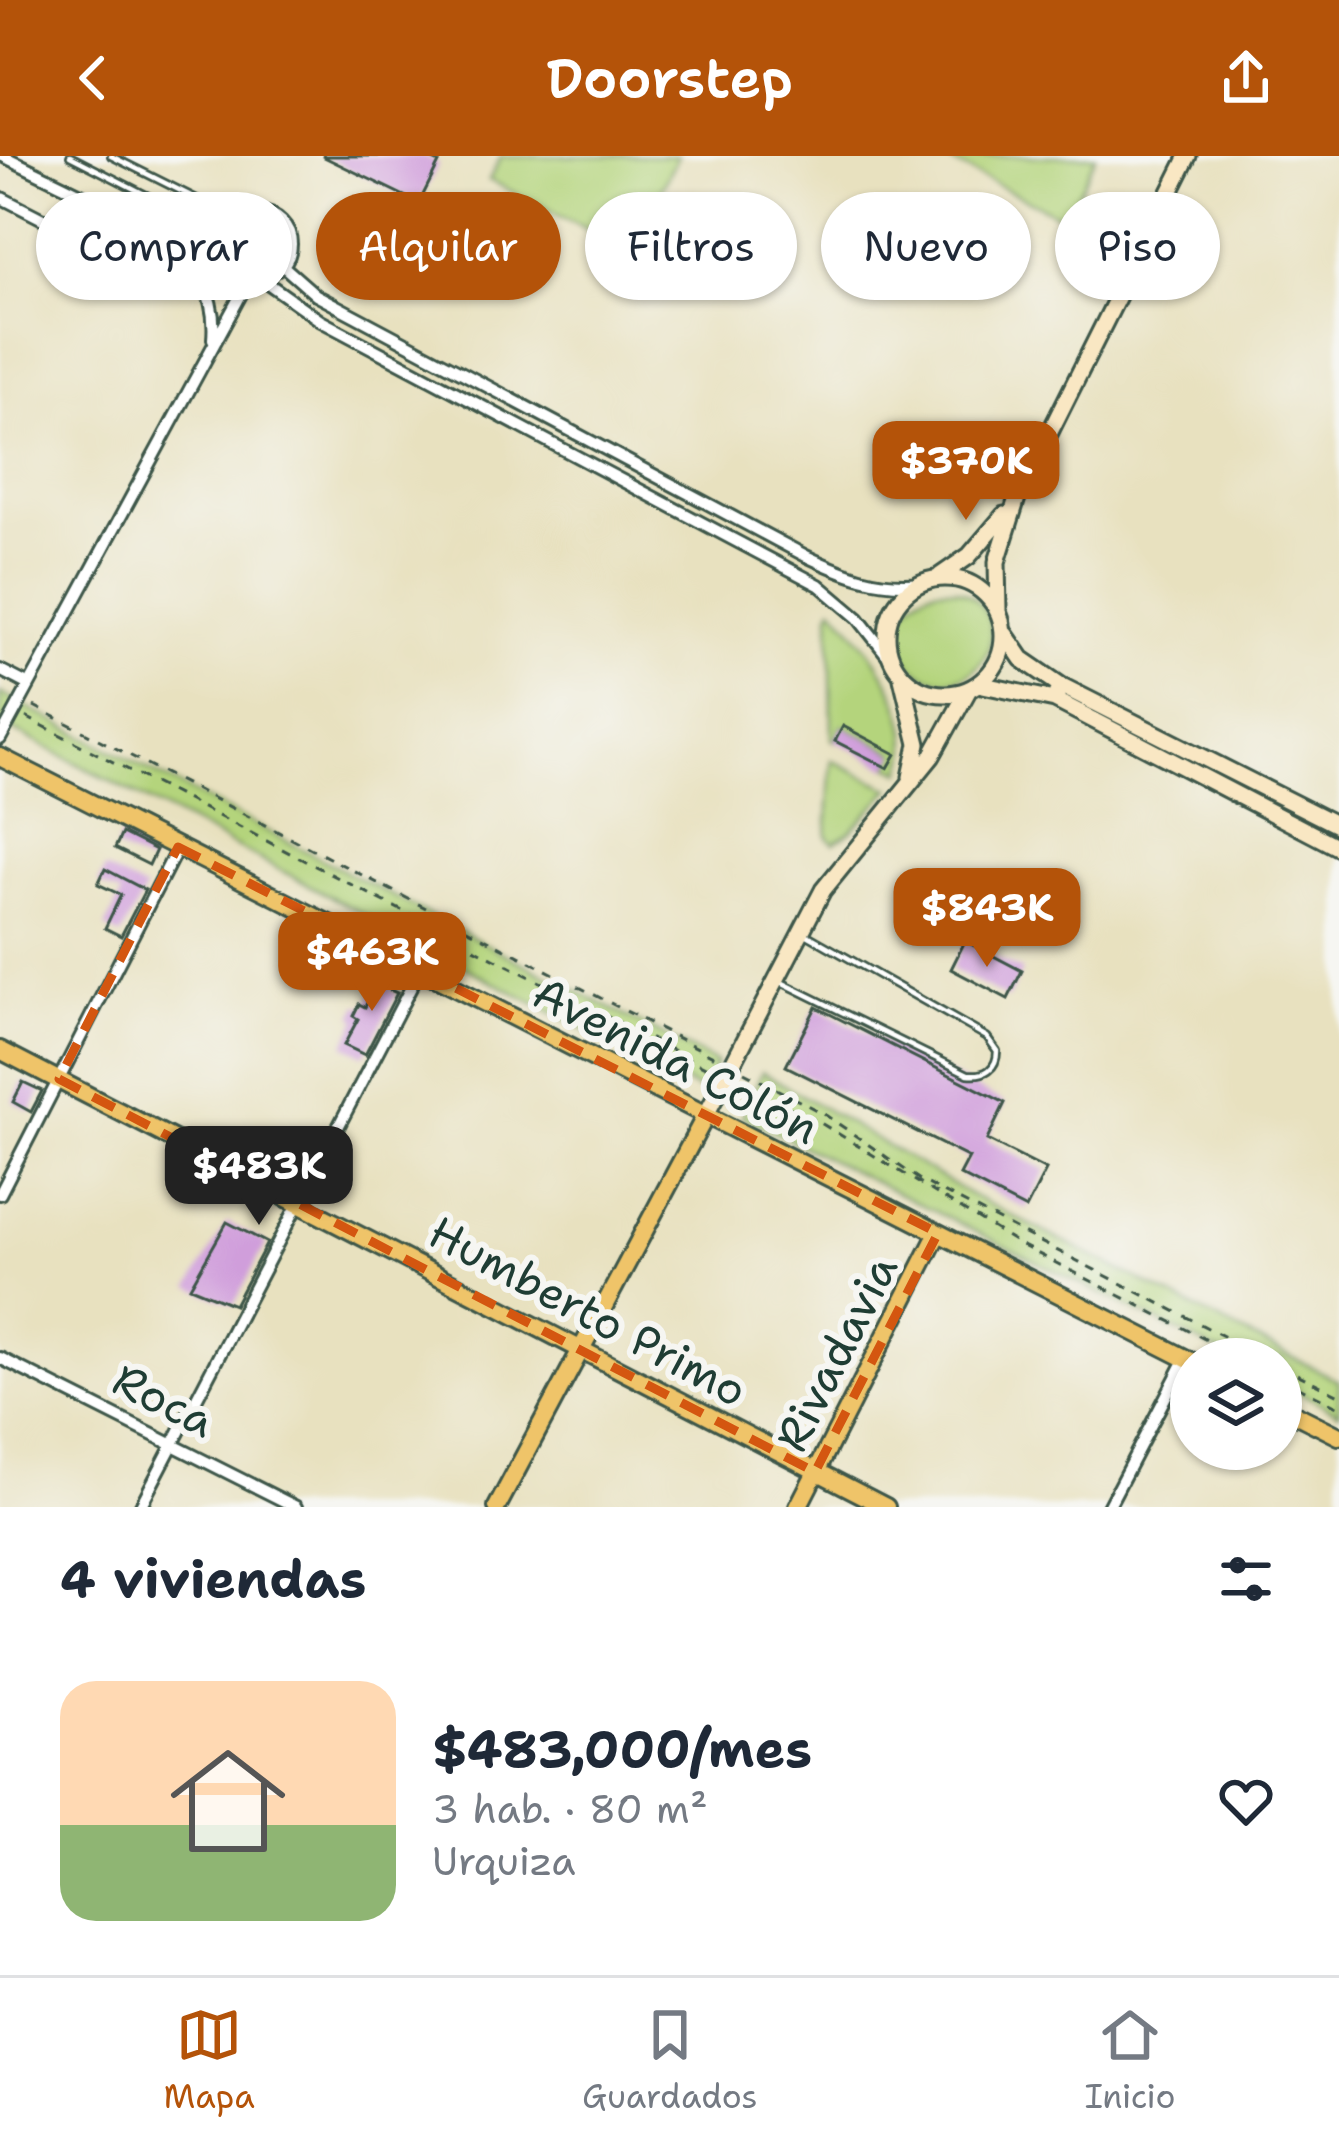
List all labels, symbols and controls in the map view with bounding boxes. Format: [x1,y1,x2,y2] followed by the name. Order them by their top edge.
[546,42,793,114] text: Doorstep
[60,45,126,111] icon: back
[1213,45,1279,111] icon: share
[36,192,292,300] chip: Comprar
[316,192,561,300] chip: Alquilar
[585,192,797,300] chip: Filtros
[821,192,1031,300] chip: Nuevo
[1055,192,1220,300] chip: Piso
[882,421,1050,523] pin: $370K
[899,434,1033,486] text: $370K
[903,868,1071,970] pin: $843K
[920,881,1054,933] text: $843K
[288,912,456,1014] pin: $463K
[305,925,439,977] text: $463K
[523,962,829,1158] street label: Avenida Colón
[175,1126,343,1228] pin: $483K
[192,1139,326,1191] text: $483K
[419,1202,757,1420] street label: Humberto Primo
[761,1245,911,1461] street label: Rivadavia
[1170,1338,1302,1470] map controls
[1170,1338,1302,1470] button: layers
[103,1349,225,1451] street label: Roca
[60,1545,366,1613] text: 4 viviendas
[1213,1546,1279,1612] icon: filters
[432,1715,812,1783] text: $483,000/mes
[156,1729,300,1873] icon: home
[1213,1768,1279,1834] icon: heart
[432,1783,708,1835] text: 3 hab. · 80 m²
[432,1835,576,1887] text: Urquiza
[164,2002,255,2119] tab: Mapa
[582,2002,758,2119] tab: Guardados
[1085,2002,1175,2119] tab: Inicio

